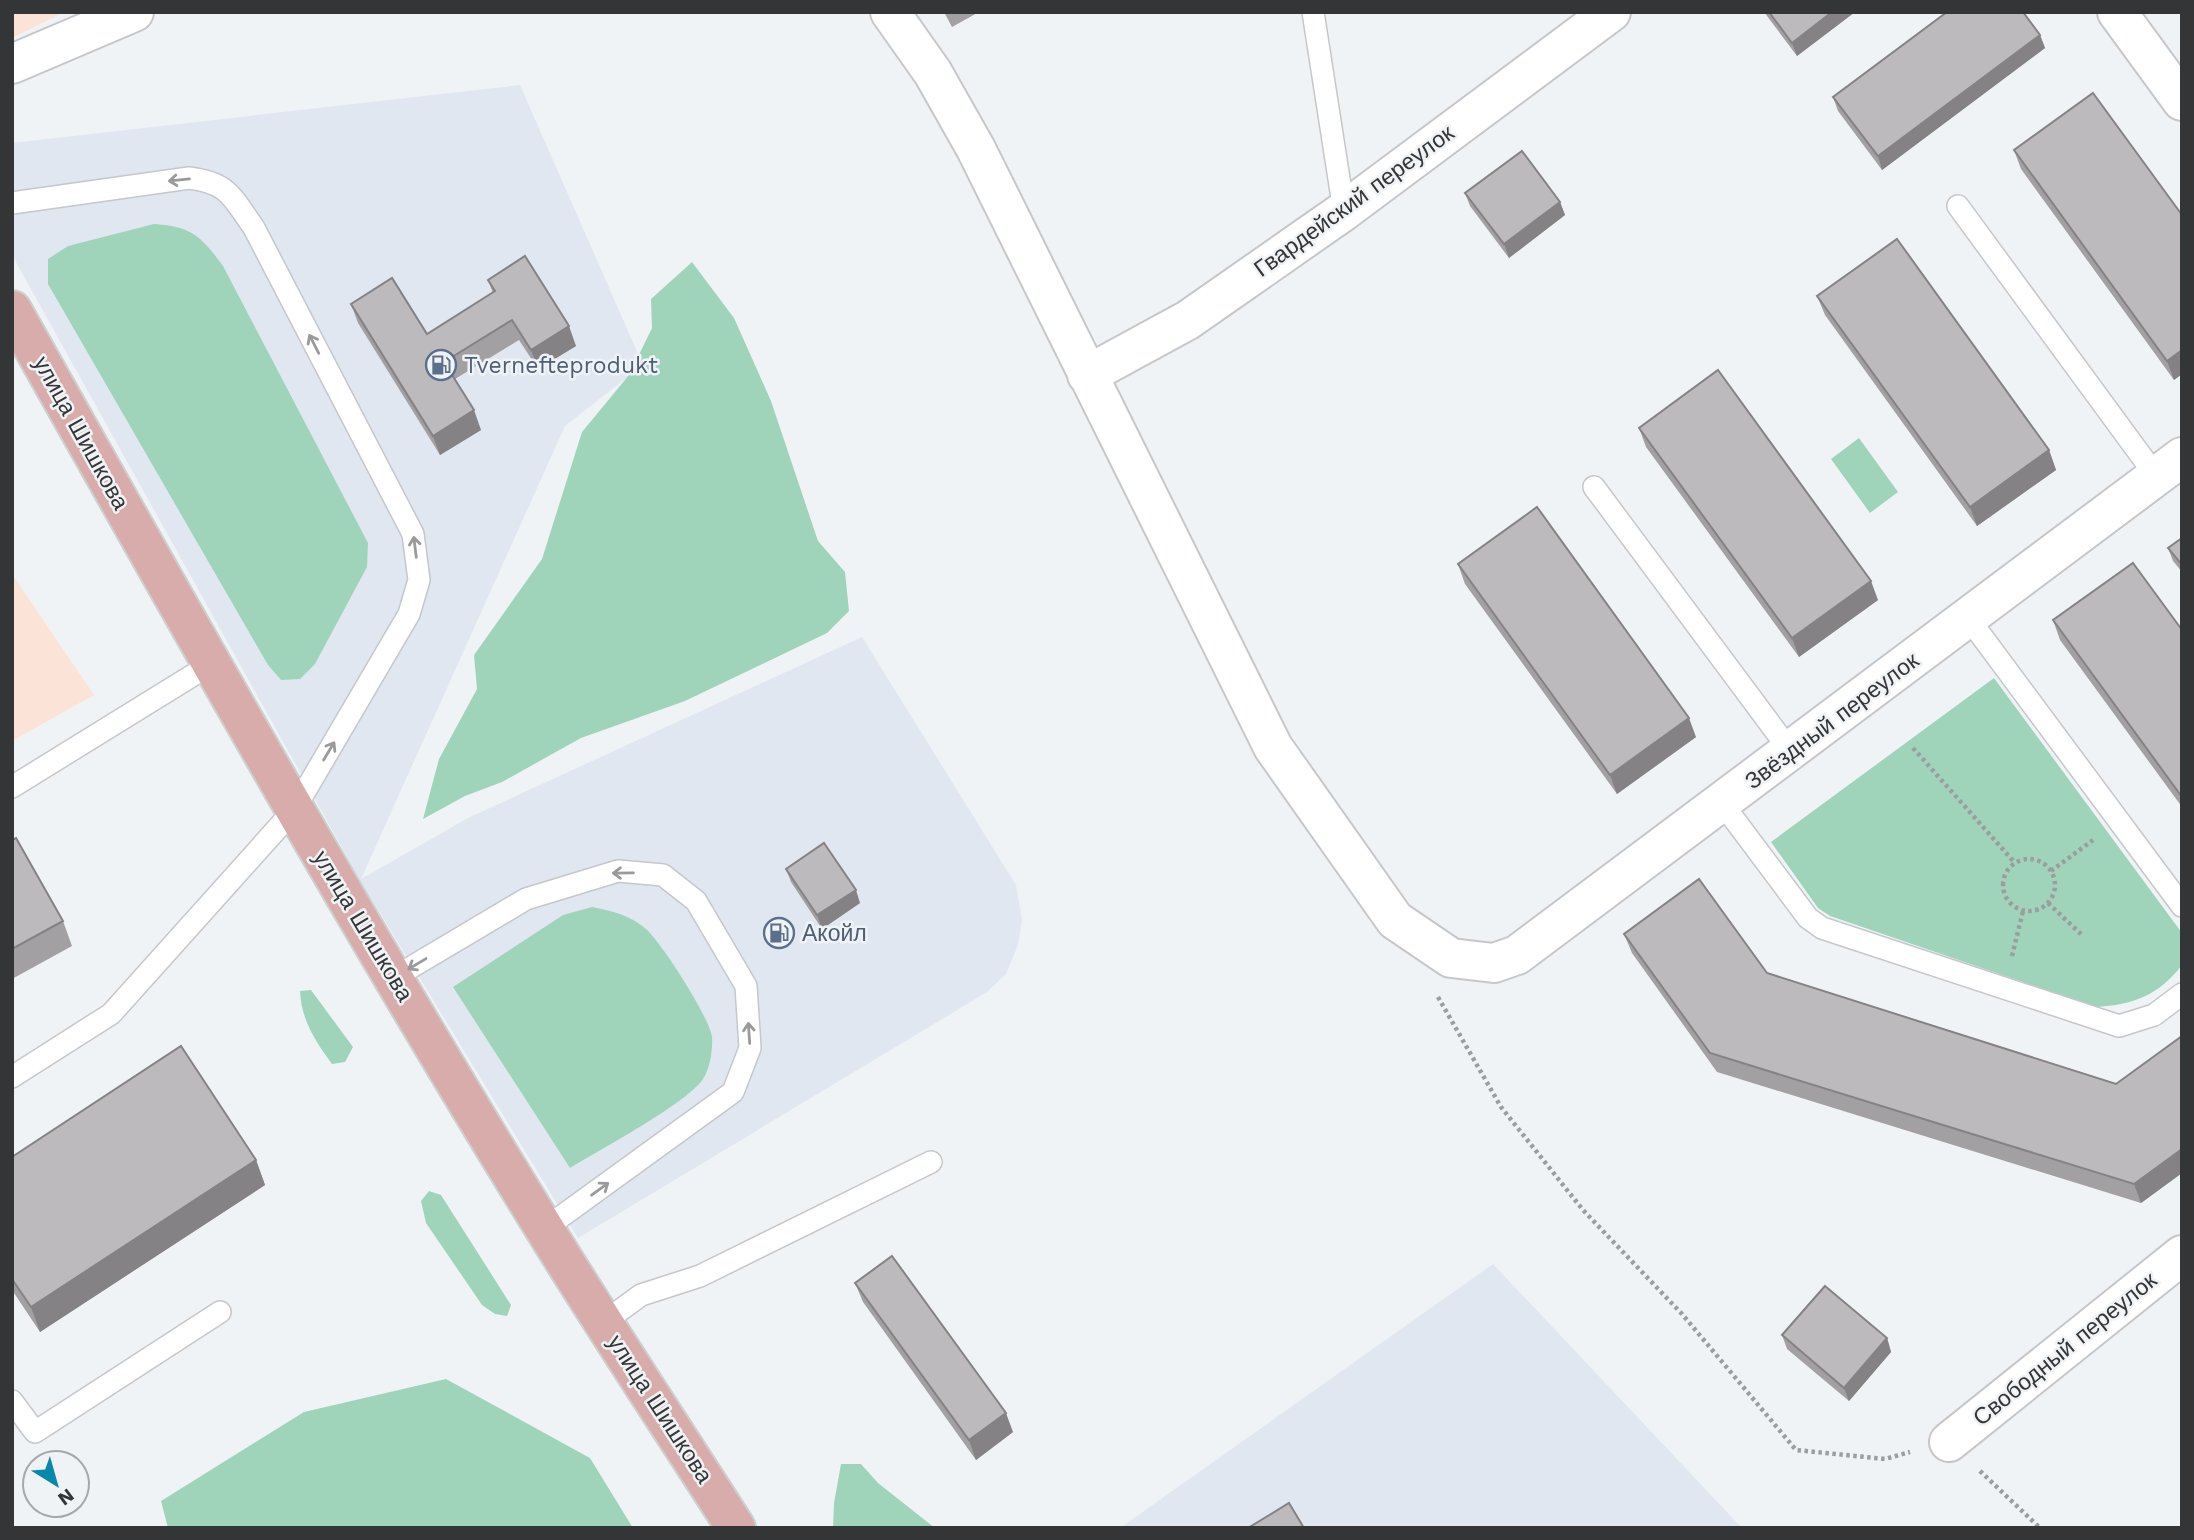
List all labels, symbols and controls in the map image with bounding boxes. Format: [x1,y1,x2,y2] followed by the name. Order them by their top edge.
[1249,119,1460,283] street label: Гвардейский переулок
[168,173,191,186] one-way arrow
[307,334,321,355] one-way arrow
[424,348,458,382] fuel station icon: Tvernefteprodukt
[28,352,134,515] street label: улица Шишкова
[464,352,658,379] place label: Tvernefteprodukt
[408,536,421,559] one-way arrow
[1740,646,1925,795] street label: Звёздный переулок
[322,741,336,761] one-way arrow
[307,846,419,1007] street label: улица Шишкова
[612,866,635,880] one-way arrow
[762,916,796,950] fuel station icon: Акойл
[802,920,867,947] place label: Акойл
[408,957,428,971] one-way arrow
[742,1022,755,1045] one-way arrow
[590,1182,609,1197] one-way arrow
[1968,1266,2163,1431] street label: Свободный переулок
[602,1330,718,1488] street label: улица Шишкова
[21,1449,91,1519] north arrow
[53,1484,78,1511] text: N

